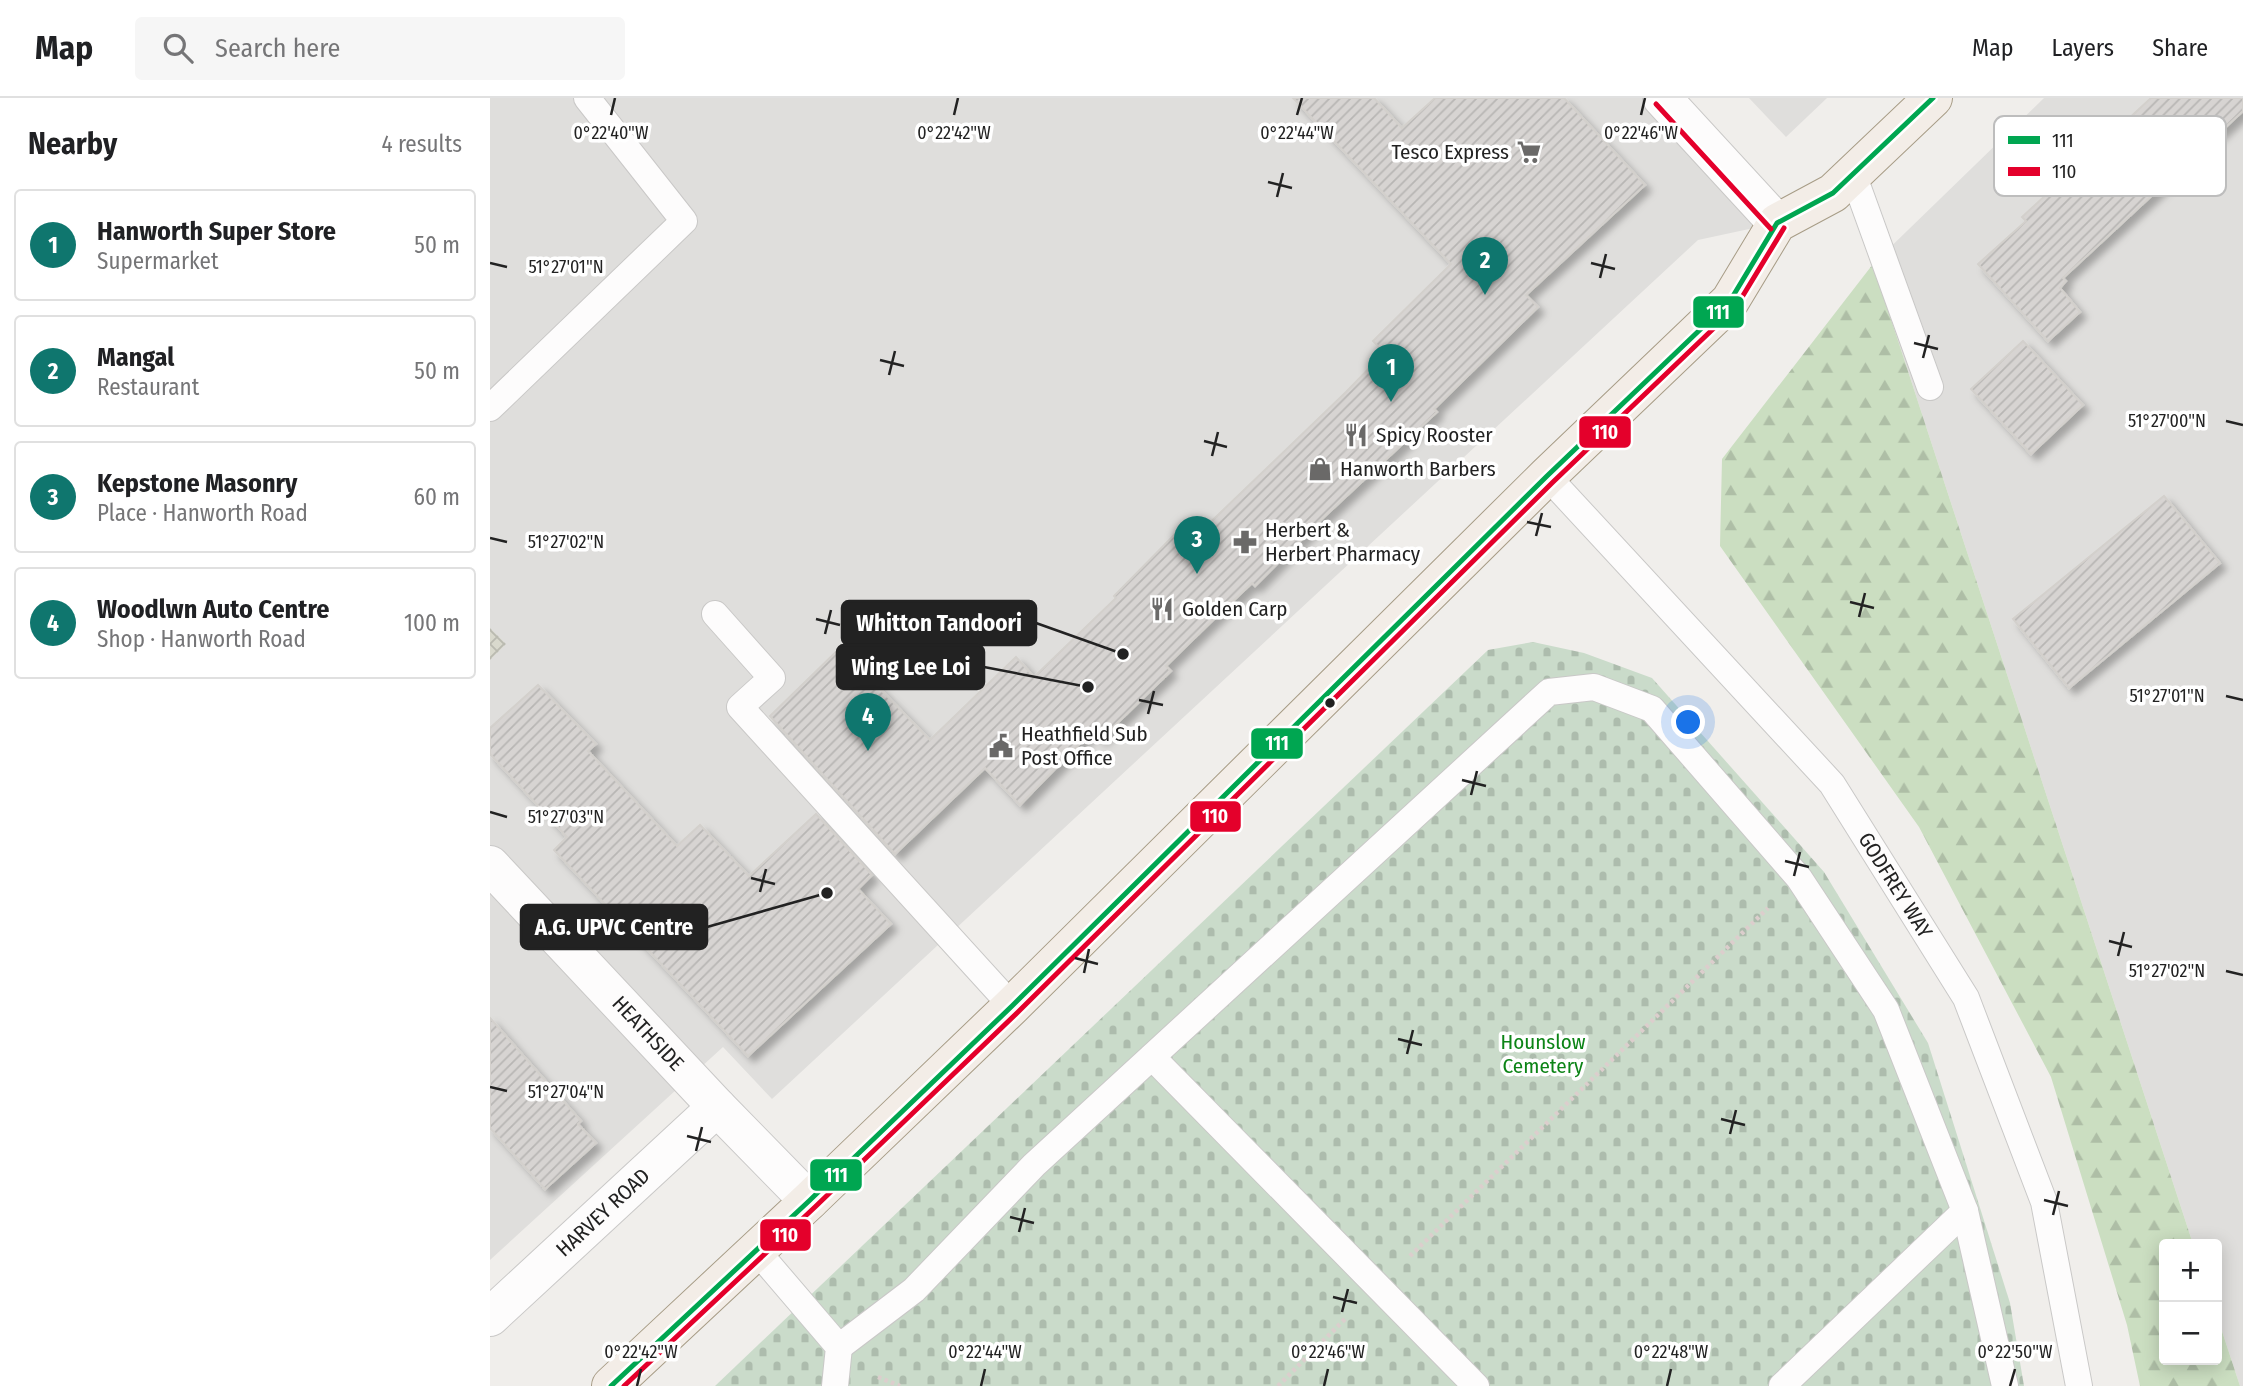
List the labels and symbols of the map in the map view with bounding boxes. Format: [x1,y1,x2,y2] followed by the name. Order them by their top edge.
[1994,116,2226,196] legend
[574,122,649,144] text: 0°22'40"W
[917,122,991,144] text: 0°22'42"W
[1260,122,1334,144] text: 0°22'44"W
[1604,122,1679,144] text: 0°22'46"W
[2052,129,2074,152] text: 111
[1515,138,1543,166] supermarket icon: Tesco Express
[1391,139,1509,165] place label: Tesco Express
[2052,160,2076,183] text: 110
[1462,237,1508,295] pin: 2
[528,256,604,278] text: 51°27'01"N
[1692,295,1745,329] line badge: 111
[1706,301,1730,324] text: 111
[1368,344,1414,402] pin: 1
[2128,410,2206,432] text: 51°27'00"N
[1578,415,1632,449] line badge: 110
[1342,421,1370,449] restaurant icon: Spicy Rooster
[1592,421,1618,444] text: 110
[1376,422,1493,448] place label: Spicy Rooster
[1306,455,1334,483] shop icon: Hanworth Barbers
[1340,456,1496,482] place label: Hanworth Barbers
[1174,516,1220,574] pin: 3
[1265,517,1421,567] place label: Herbert & Herbert Pharmacy
[1231,528,1259,556] pharmacy icon: Herbert & Herbert Pharmacy
[528,531,604,553] text: 51°27'02"N
[1148,595,1176,623] restaurant icon: Golden Carp
[1182,596,1287,622] place label: Golden Carp
[842,601,1036,645] callout: Whitton Tandoori
[856,609,1022,637] text: Whitton Tandoori
[837,645,984,689] callout: Wing Lee Loi
[852,653,970,681] text: Wing Lee Loi
[2129,685,2205,707] text: 51°27'01"N
[845,693,891,751] pin: 4
[1323,696,1337,710] unlabelled marker
[1671,705,1705,739] your location
[1021,721,1148,771] place label: Heathfield Sub Post Office
[1250,727,1304,760] line badge: 111
[987,732,1015,760] public building icon: Heathfield Sub Post Office
[1265,732,1289,755] text: 111
[1189,800,1242,833] line badge: 110
[1202,805,1228,828] text: 110
[528,806,604,828] text: 51°27'03"N
[1853,828,1938,943] street label: GODFREY WAY
[521,905,707,949] callout: A.G. UPVC Centre
[534,913,694,941] text: A.G. UPVC Centre
[2129,960,2205,982] text: 51°27'02"N
[607,991,689,1076] street label: HEATHSIDE
[1500,1029,1586,1079] park label: Hounslow Cemetery
[528,1081,604,1103] text: 51°27'04"N
[809,1158,863,1192] line badge: 111
[551,1163,655,1262] street label: HARVEY ROAD
[824,1164,848,1187] text: 111
[759,1218,812,1252] line badge: 110
[772,1224,798,1247] text: 110
[604,1341,678,1363] text: 0°22'42"W
[948,1341,1022,1363] text: 0°22'44"W
[1291,1341,1366,1363] text: 0°22'46"W
[1634,1341,1709,1363] text: 0°22'48"W
[1977,1341,2053,1363] text: 0°22'50"W

